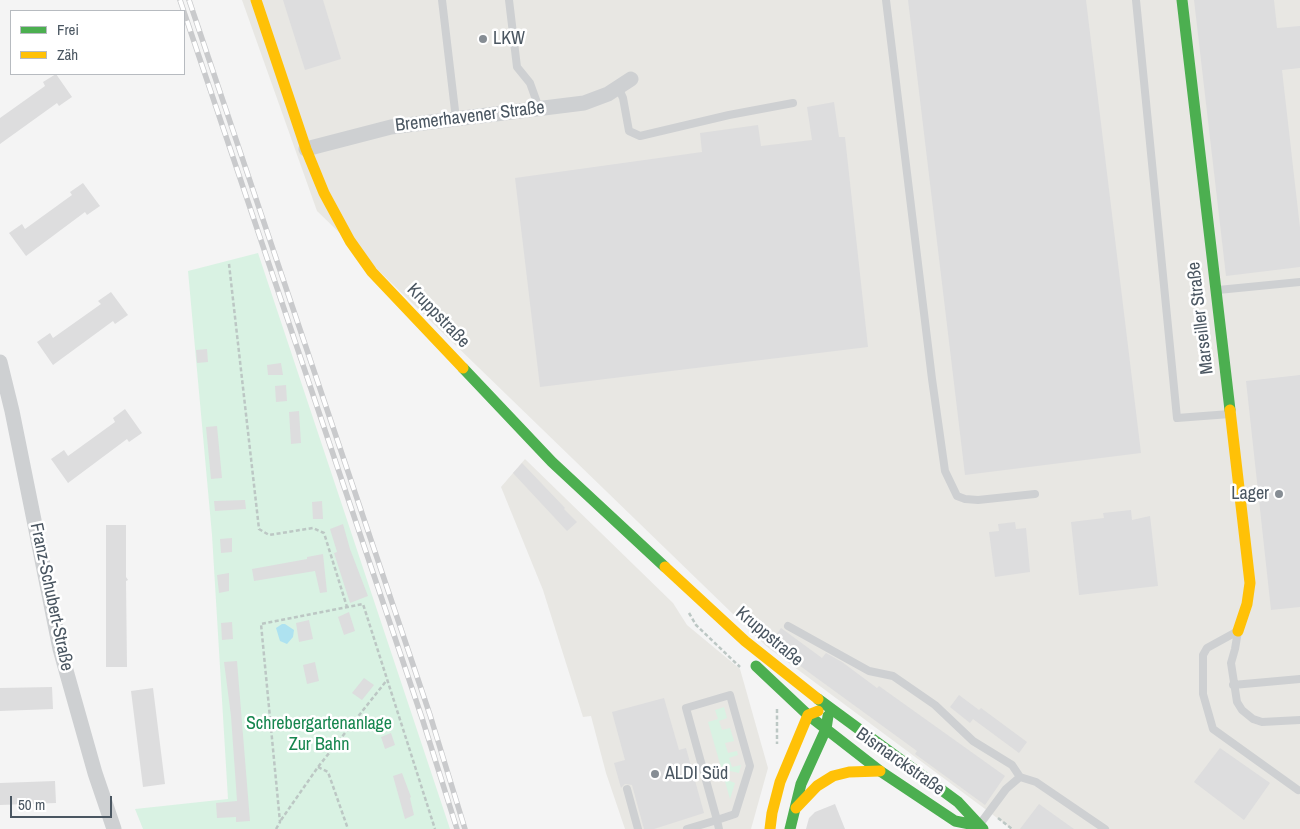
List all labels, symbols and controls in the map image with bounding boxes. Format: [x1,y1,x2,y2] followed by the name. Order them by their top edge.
[10,10,185,75] legend
[57,19,79,40] text: Frei
[493,28,525,50] place label: LKW
[477,33,489,45] marker: LKW
[57,44,78,65] text: Zäh
[394,97,546,137] street label: Bremerhavener Straße
[1183,261,1219,375] street label: Marseiller Straße
[402,279,474,353] street label: Kruppstraße
[1231,483,1269,505] place label: Lager
[1273,488,1285,500] marker: Lager
[25,521,77,673] street label: Franz-Schubert-Straße
[731,603,807,671] street label: Kruppstraße
[246,713,392,756] park label: Schrebergartenanlage Zur Bahn
[851,724,949,800] street label: Bismarckstraße
[665,763,728,785] place label: ALDI Süd
[649,768,661,780] marker: ALDI Süd
[12,786,115,818] scale bar
[18,794,45,815] text: 50 m

